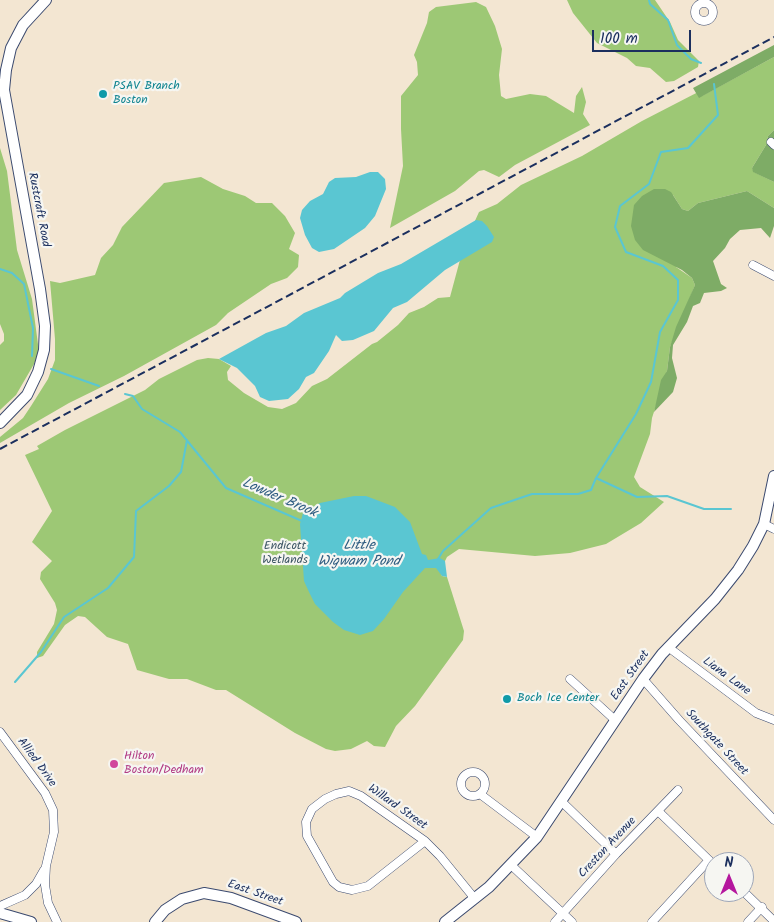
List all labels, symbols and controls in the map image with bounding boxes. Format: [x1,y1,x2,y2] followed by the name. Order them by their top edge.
[594,20,693,52] scale bar
[600,27,638,51] text: 100 m
[113,80,180,108] place label: PSAV Branch Boston
[97,88,109,100] marker: PSAV Branch Boston
[24,172,52,248] street label: Rustcraft Road
[239,476,319,522] water label: Lowder Brook
[318,539,400,572] water label: Little Wigwam Pond
[262,540,308,568] park label: Endicott Wetlands
[609,648,653,704] street label: East Street
[699,655,753,699] street label: Liana Lane
[517,692,599,706] place label: Boch Ice Center
[501,693,513,705] marker: Boch Ice Center
[682,707,750,779] street label: Southgate Street
[13,736,59,790] street label: Allied Drive
[124,750,204,778] place label: Hilton Boston/Dedham
[108,758,120,770] marker: Hilton Boston/Dedham
[365,782,429,834] street label: Willard Street
[576,814,640,882] street label: Creston Avenue
[704,852,754,902] north arrow
[725,852,733,874] text: N
[225,878,285,910] street label: East Street

